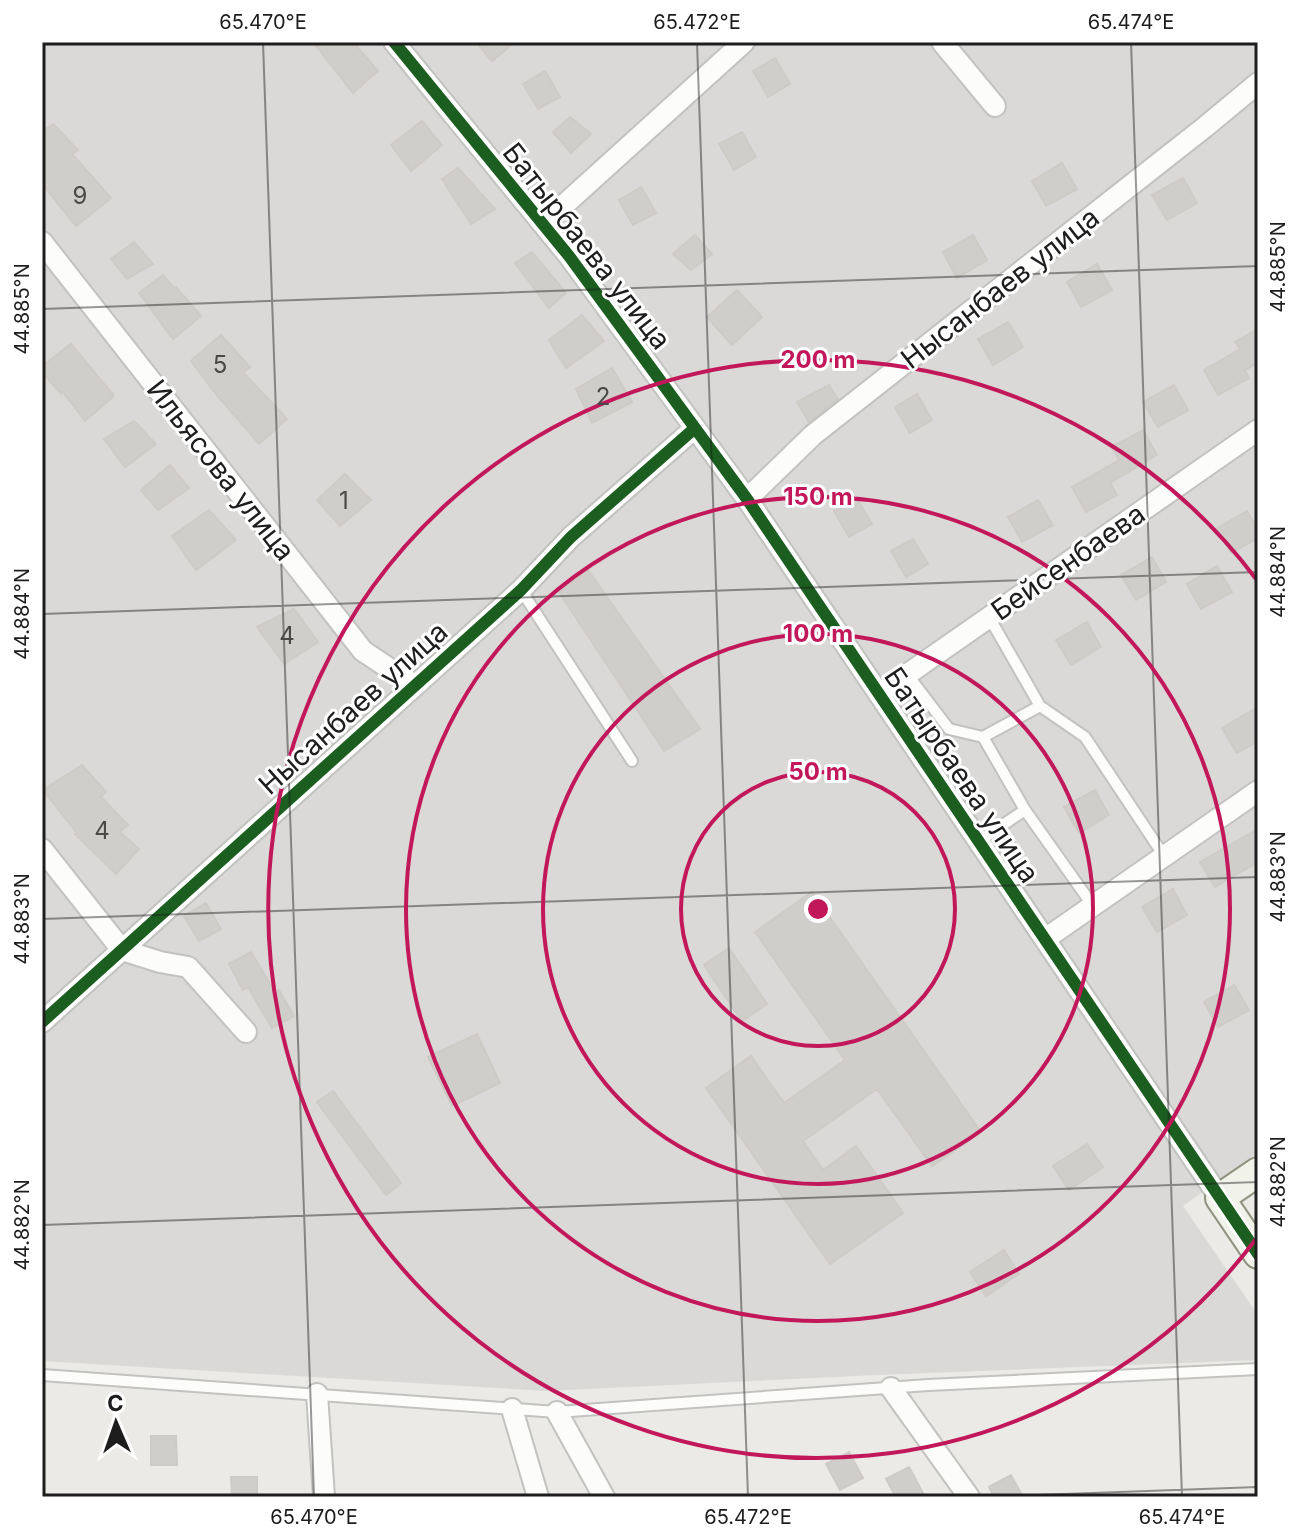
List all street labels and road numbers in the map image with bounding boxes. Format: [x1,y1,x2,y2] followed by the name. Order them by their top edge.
[496,136,678,356] street label: Батырбаева улица
[894,200,1106,376] street label: Нысанбаев улица
[140,373,302,567] street label: Ильясова улица
[985,496,1151,628] street label: Бейсенбаева
[252,614,454,802] street label: Нысанбаев улица
[877,661,1047,889] street label: Батырбаева улица

